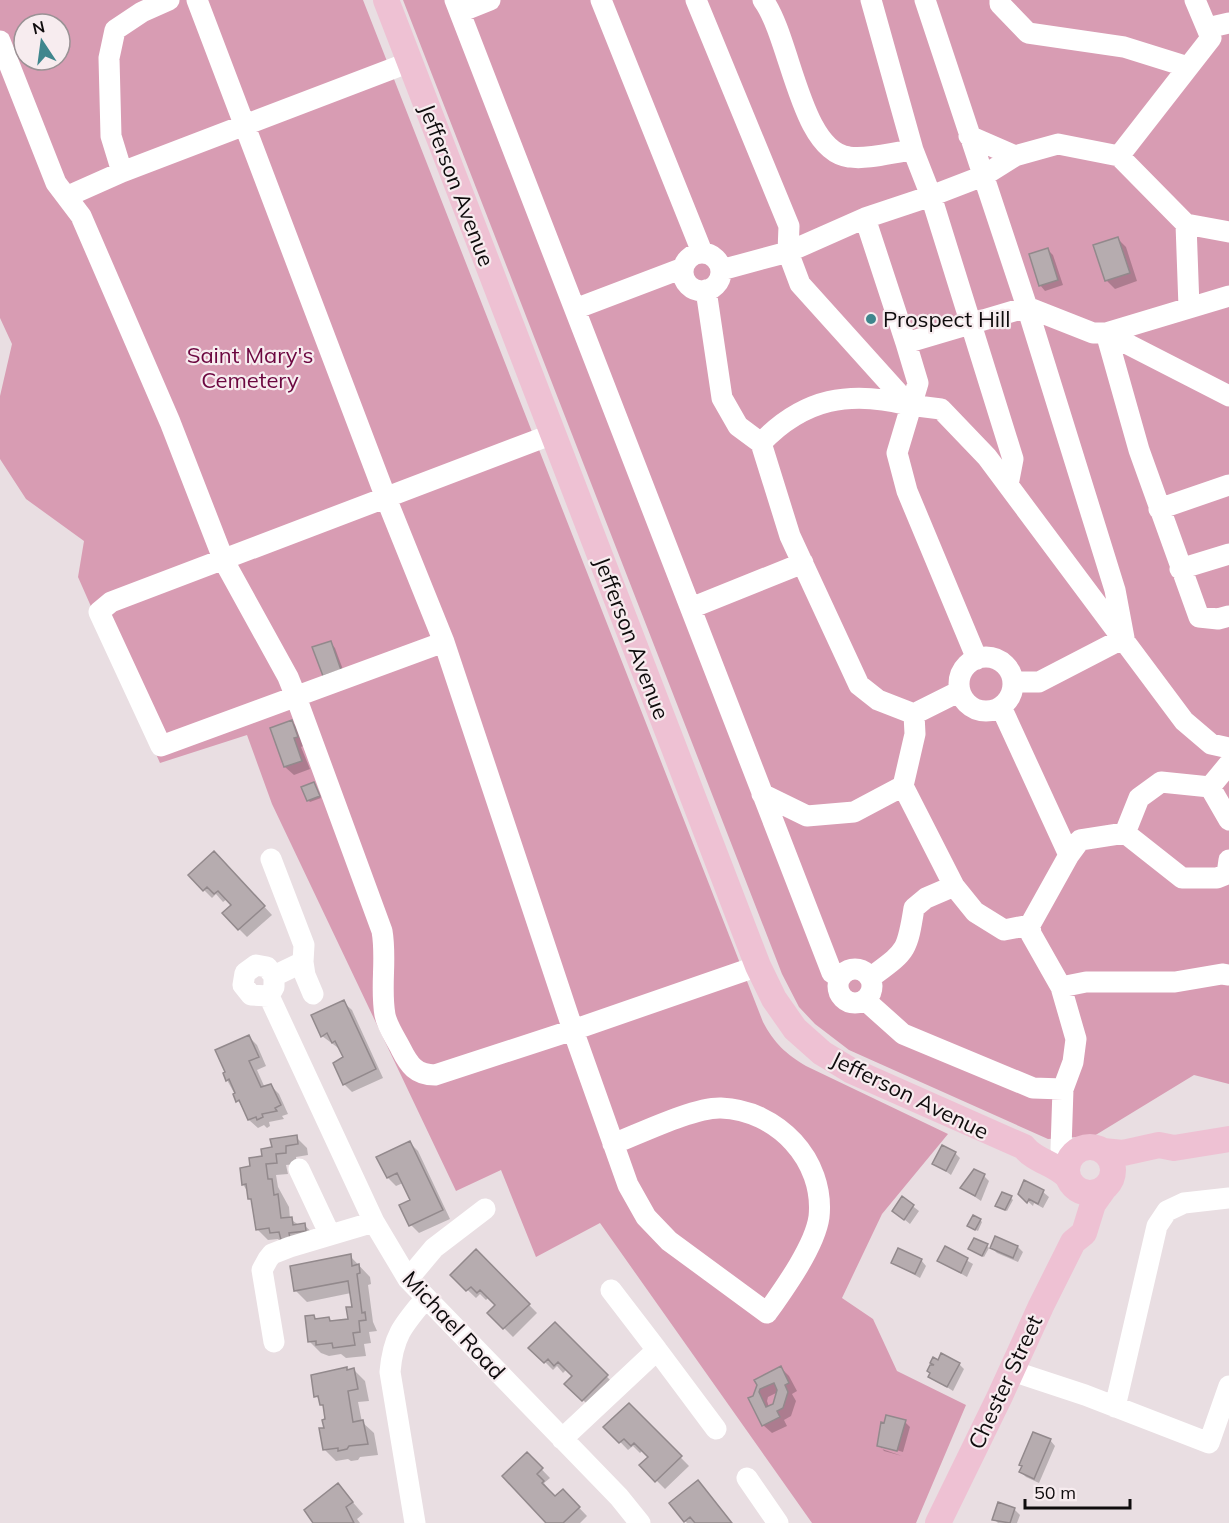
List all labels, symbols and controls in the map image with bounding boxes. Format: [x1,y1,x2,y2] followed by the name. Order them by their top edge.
[12,12,72,72] north arrow
[30,16,47,38] text: N
[413,100,501,270] street label: Jefferson Avenue
[883,305,1011,333] place label: Prospect Hill
[864,312,878,326] marker: Prospect Hill
[187,341,313,394] park label: Saint Mary's Cemetery
[588,553,676,723] street label: Jefferson Avenue
[827,1045,993,1145] street label: Jefferson Avenue
[397,1265,511,1385] street label: Michael Road
[962,1310,1048,1454] street label: Chester Street
[1025,1472,1130,1510] scale bar
[1034,1481,1076,1504] text: 50 m

